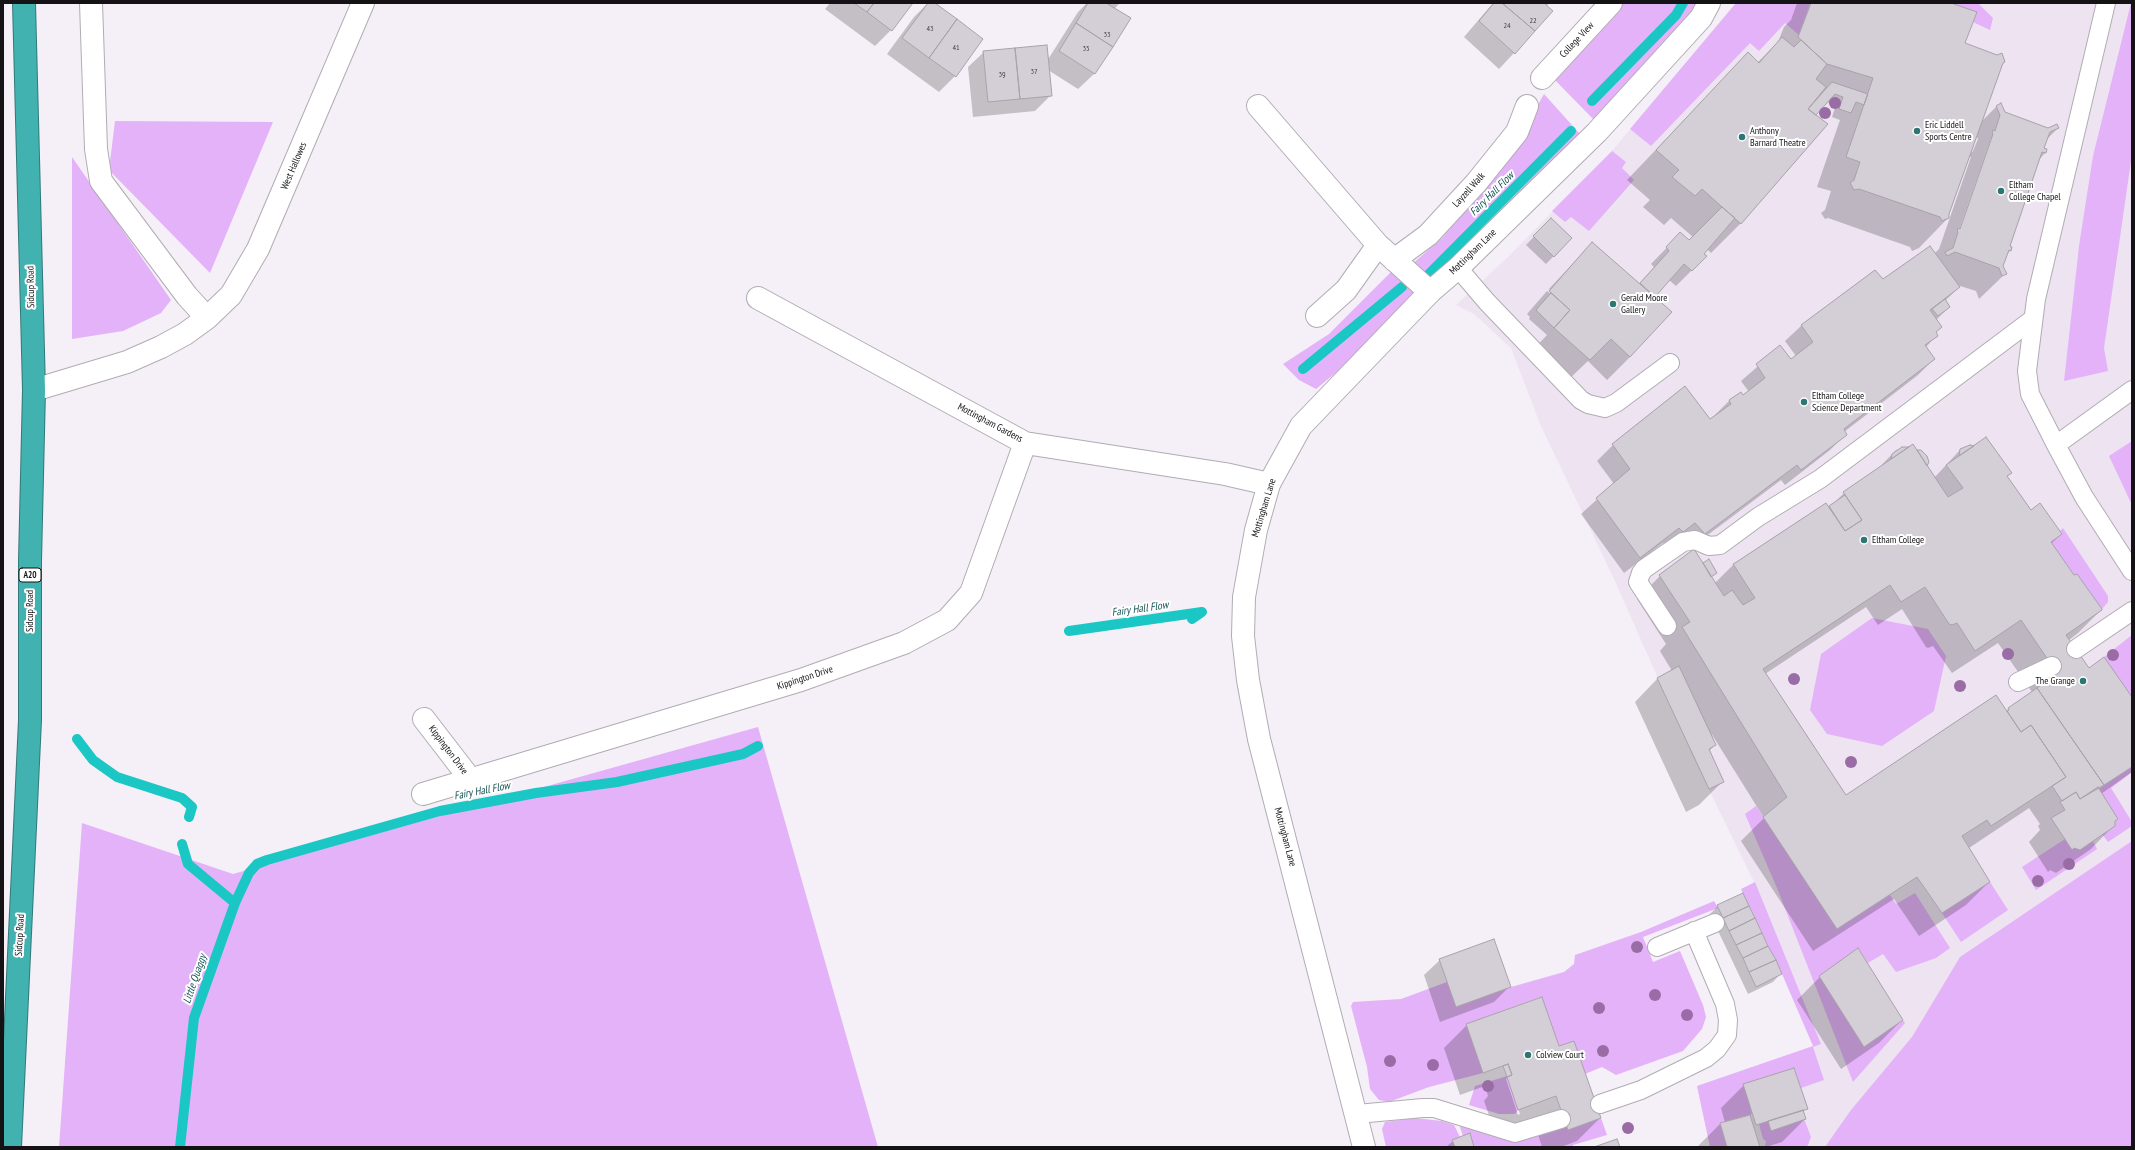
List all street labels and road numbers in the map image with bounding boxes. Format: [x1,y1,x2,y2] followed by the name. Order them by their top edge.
[1557,20,1597,60] street label: College View
[279,141,309,191] street label: West Hallowes
[1450,170,1488,210] street label: Layzell Walk
[1447,227,1499,277] street label: Mottingham Lane
[25,266,37,308] street label: Sidcup Road
[955,401,1025,445] street label: Mottingham Gardens
[1249,477,1279,539] street label: Mottingham Lane
[19,568,41,582] road number: A20
[24,590,36,632] street label: Sidcup Road
[775,663,835,693] street label: Kippington Drive
[426,723,470,777] street label: Kippington Drive
[1271,806,1299,868] street label: Mottingham Lane
[13,914,27,956] street label: Sidcup Road

